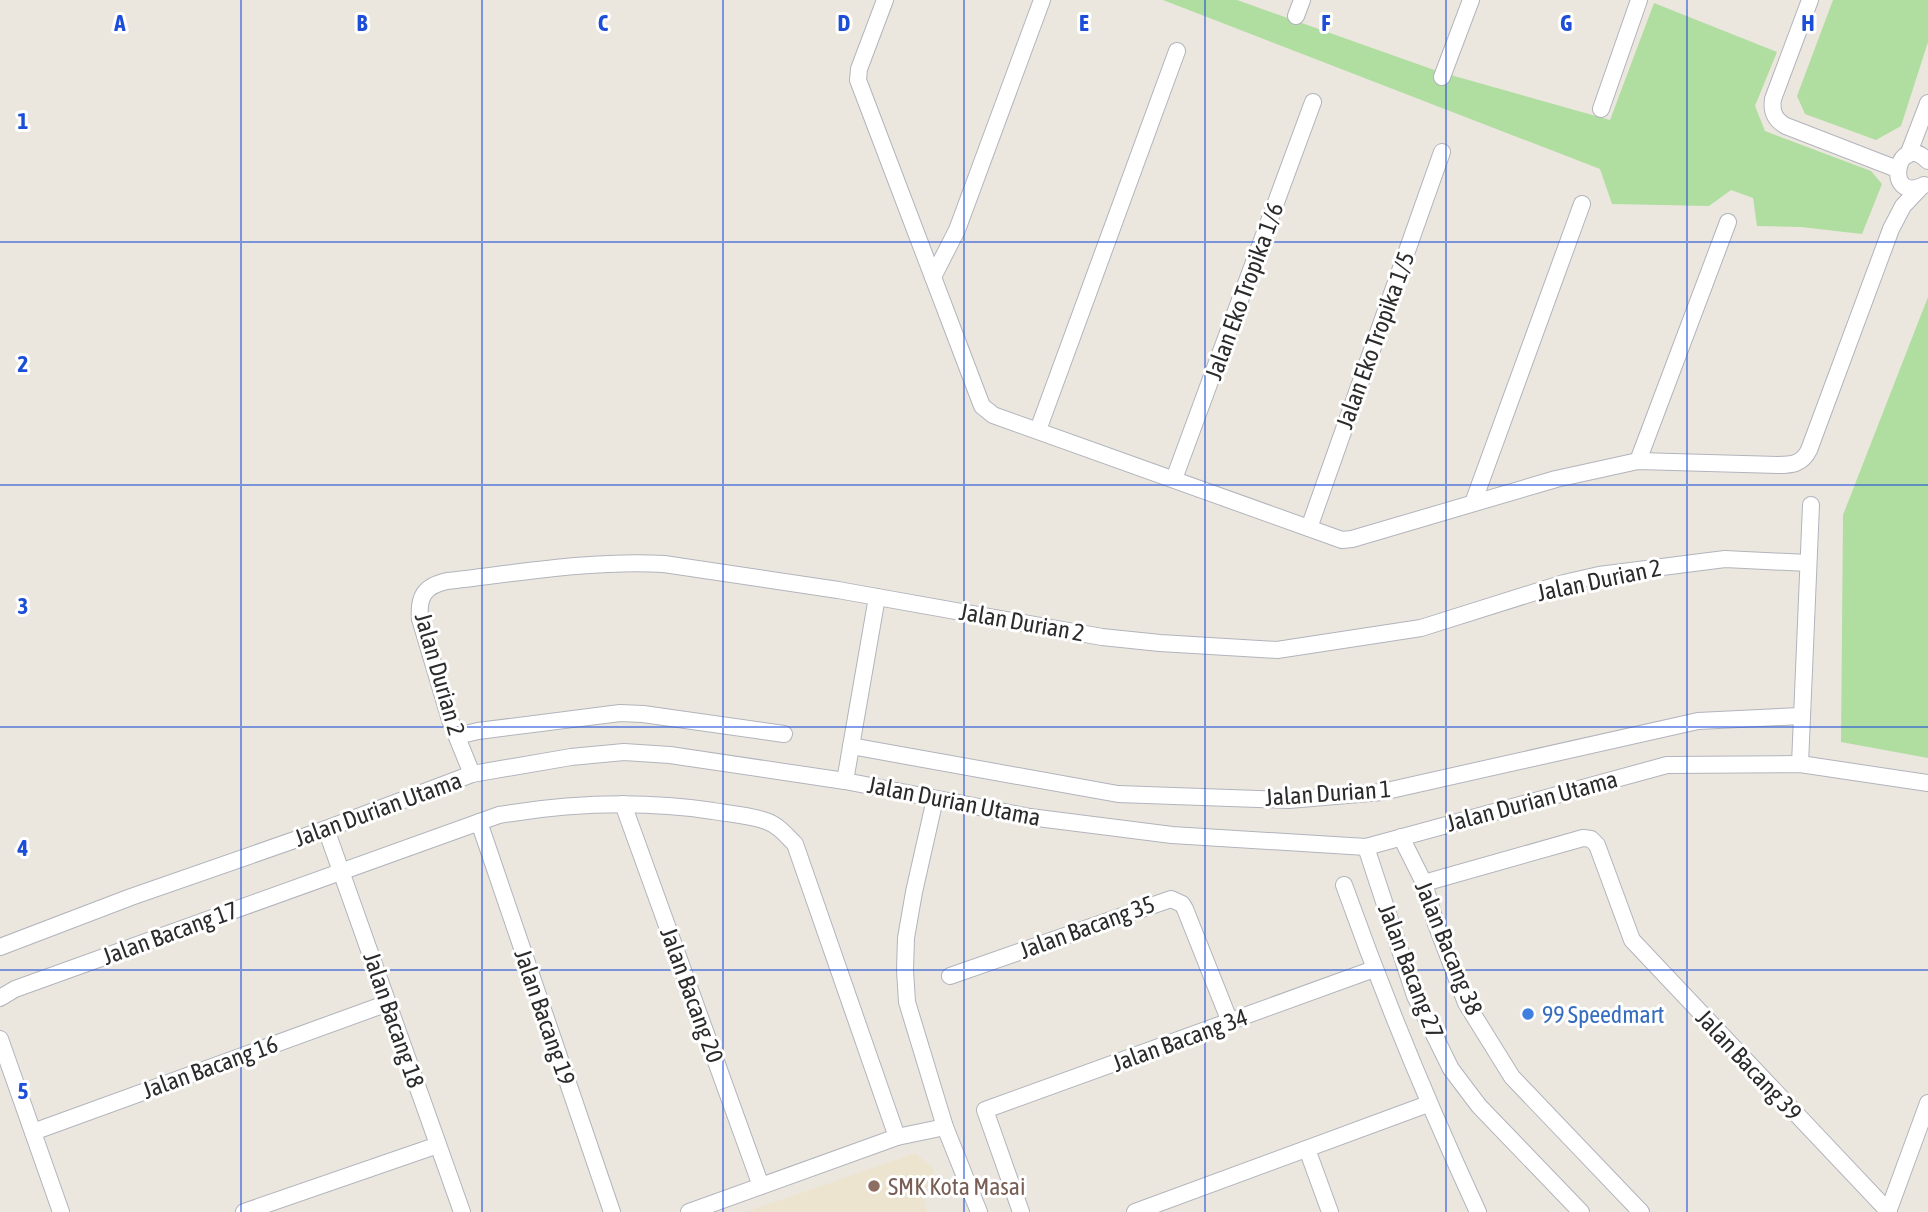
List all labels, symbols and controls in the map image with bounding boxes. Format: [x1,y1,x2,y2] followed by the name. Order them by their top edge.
[113,10,126,36] text: A
[357,10,368,36] text: B
[598,10,609,36] text: C
[838,10,851,36] text: D
[1079,10,1089,36] text: E
[1321,10,1331,36] text: F
[1560,10,1572,36] text: G
[1801,10,1815,36] text: H
[18,108,29,134] text: 1
[1199,199,1289,383] street label: Jalan Eko Tropika 1/6
[1330,248,1420,432] street label: Jalan Eko Tropika 1/5
[18,351,28,377] text: 2
[1534,554,1664,606] street label: Jalan Durian 2
[18,593,28,619] text: 3
[957,598,1087,646] street label: Jalan Durian 2
[410,610,470,738] street label: Jalan Durian 2
[1444,765,1620,837] street label: Jalan Durian Utama
[291,766,465,852] street label: Jalan Durian Utama
[865,771,1043,831] street label: Jalan Durian Utama
[1264,775,1392,811] street label: Jalan Durian 1
[17,835,29,861] text: 4
[1410,877,1488,1019] street label: Jalan Bacang 38
[1016,890,1158,964] street label: Jalan Bacang 35
[99,896,241,970] street label: Jalan Bacang 17
[1373,900,1449,1042] street label: Jalan Bacang 27
[655,924,729,1066] street label: Jalan Bacang 20
[509,946,581,1088] street label: Jalan Bacang 19
[358,949,430,1091] street label: Jalan Bacang 18
[1542,1001,1665,1028] place label: 99 Speedmart
[1109,1003,1251,1077] street label: Jalan Bacang 34
[1691,1004,1807,1126] street label: Jalan Bacang 39
[1520,1006,1536,1022] marker: 99 Speedmart
[139,1030,281,1104] street label: Jalan Bacang 16
[18,1078,29,1104] text: 5
[888,1173,1026,1200] place label: SMK Kota Masai
[866,1178,882,1194] marker: SMK Kota Masai

